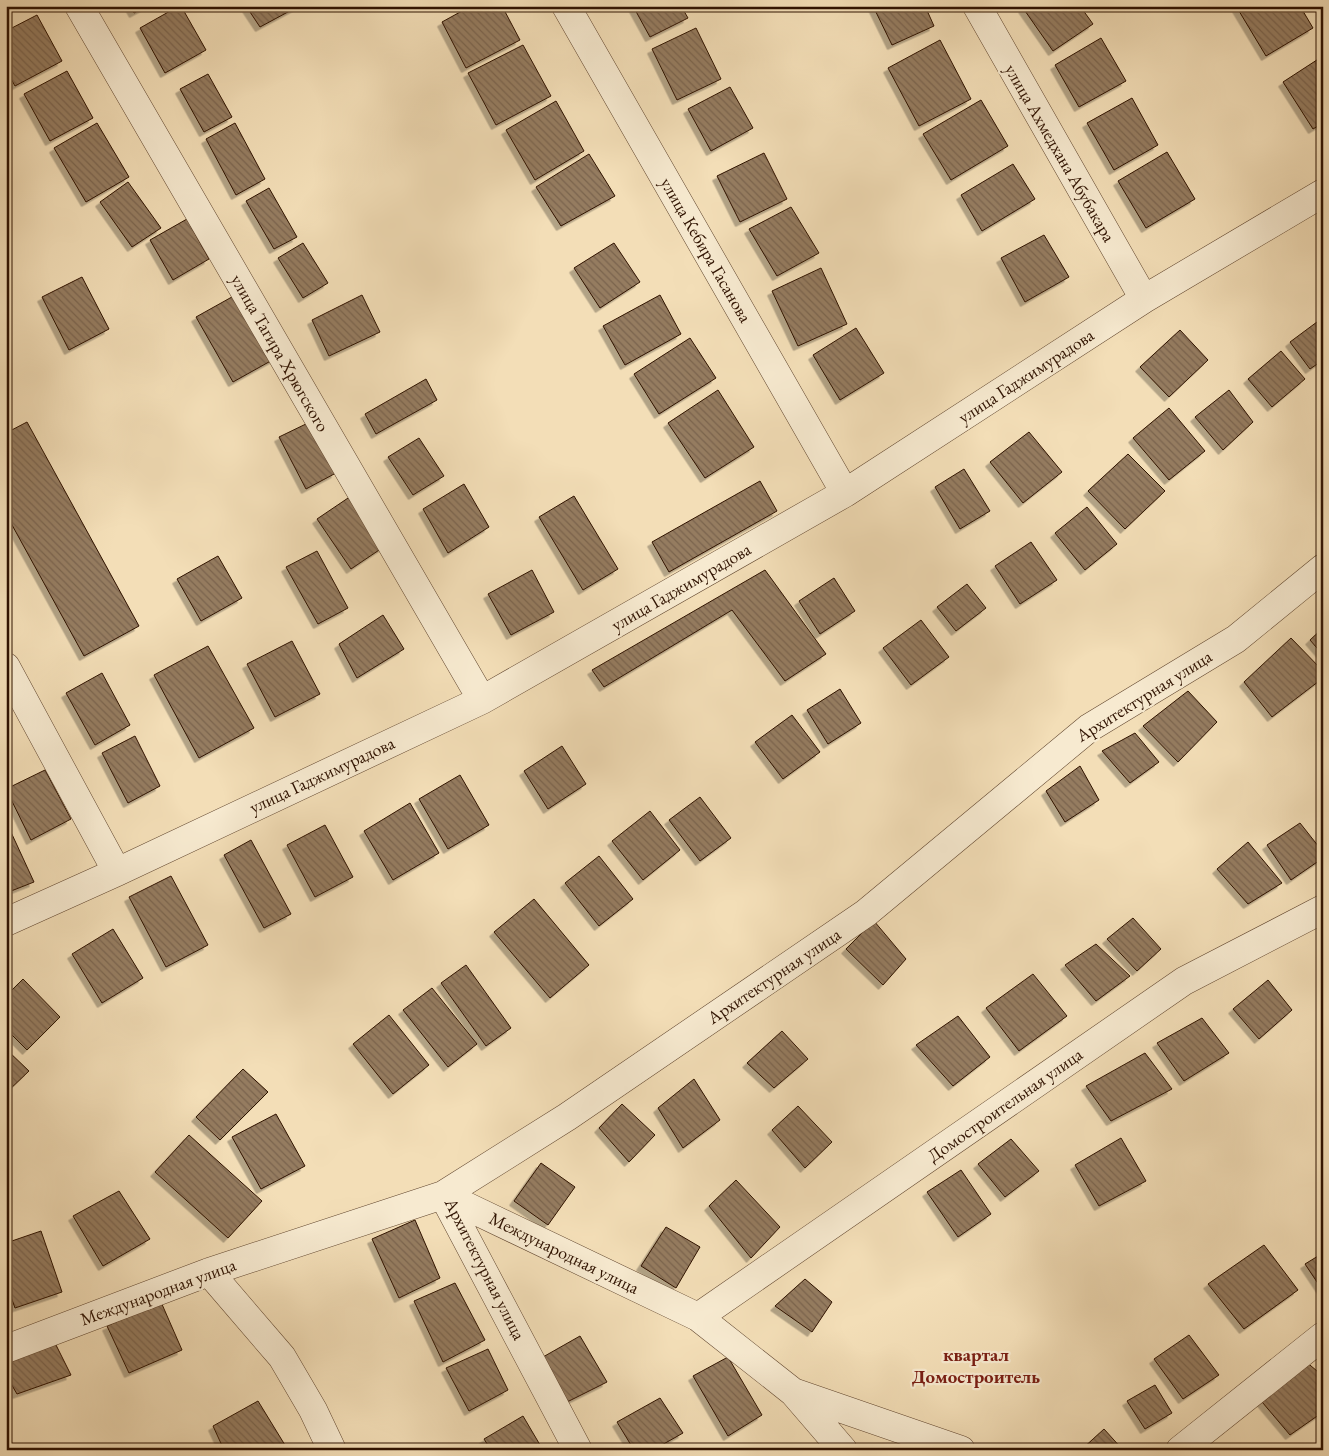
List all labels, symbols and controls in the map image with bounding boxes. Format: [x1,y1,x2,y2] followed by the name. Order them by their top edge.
[1000,59,1121,247] street label: улица Ахмедхана Абубакара
[656,173,758,327] street label: улица Кебира Гасанова
[226,270,335,436] street label: улица Тагира Хрюгского
[953,323,1099,428] street label: улица Гаджимурадова
[607,537,755,636] street label: улица Гаджимурадова
[1071,644,1217,747] street label: Архитектурная улица
[245,730,399,818] street label: улица Гаджимурадова
[702,922,846,1029] street label: Архитектурная улица
[923,1042,1087,1167] street label: Домостроительная улица
[439,1193,532,1344] street label: Архитектурная улица
[485,1206,644,1299] street label: Международная улица
[77,1252,240,1330] street label: Международная улица
[912,1342,1040,1389] district label: квартал Домостроитель

